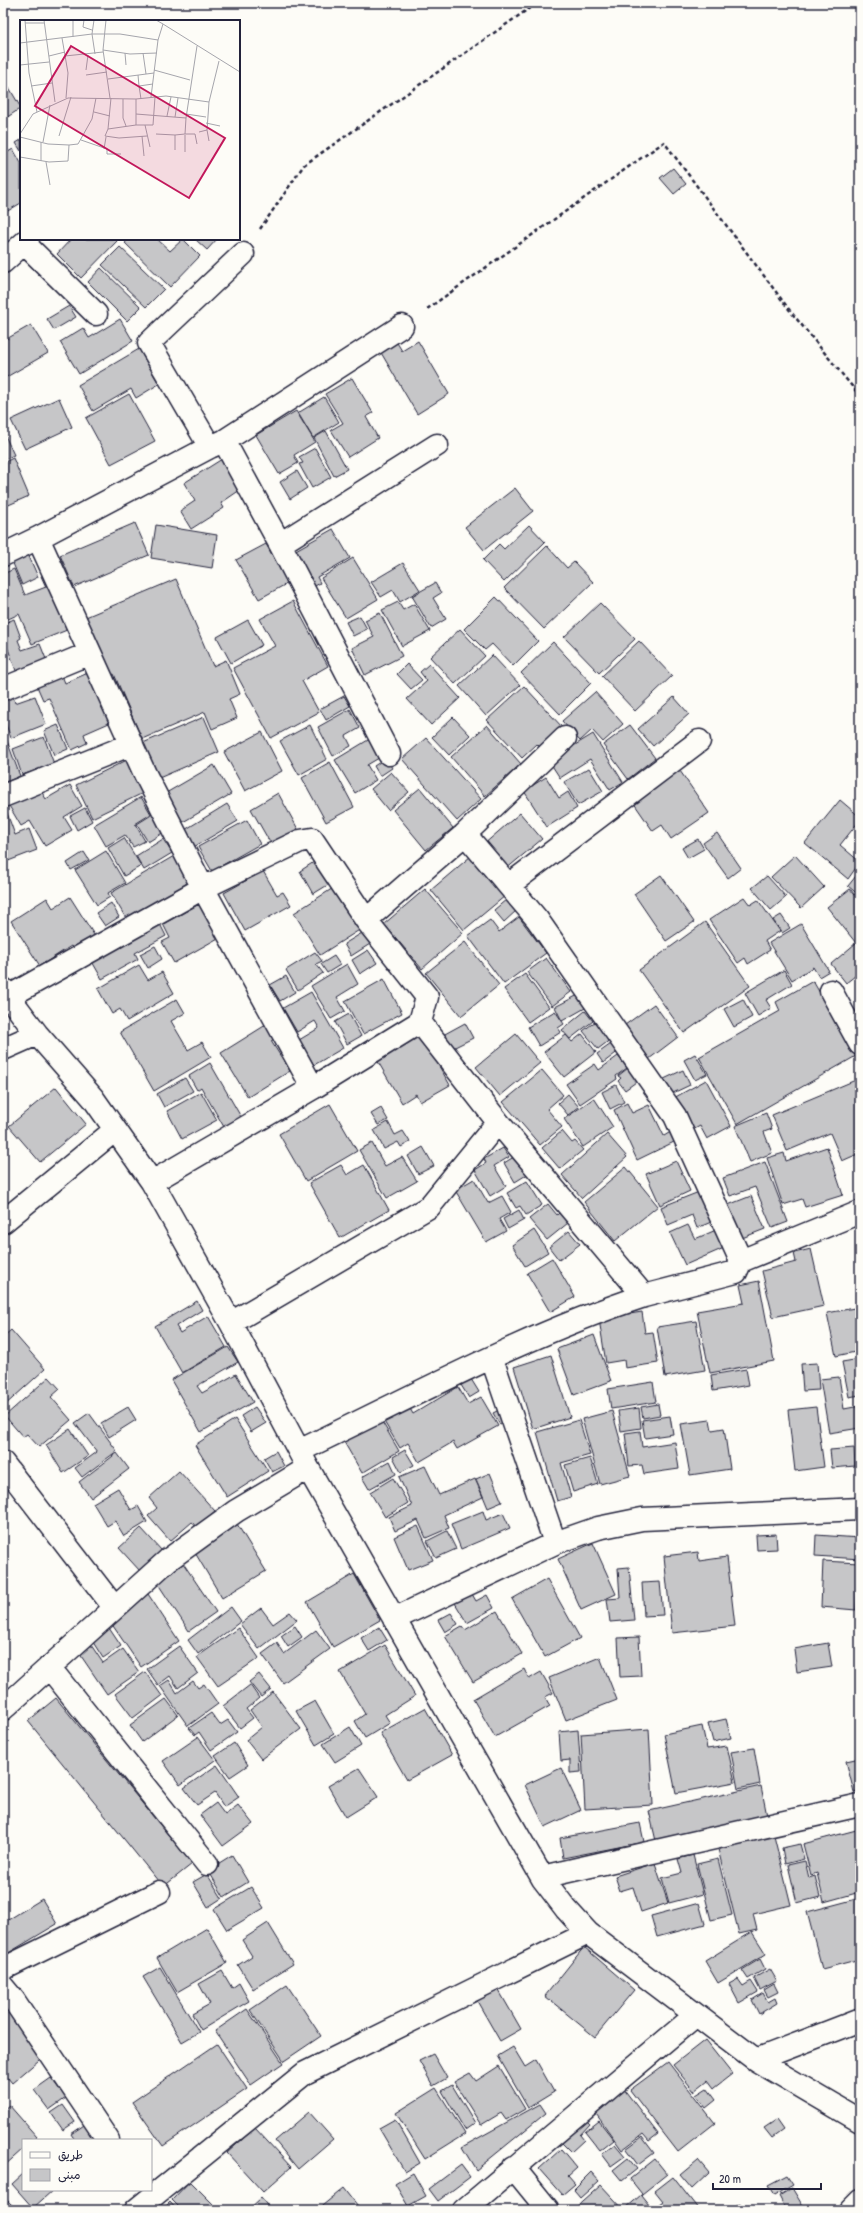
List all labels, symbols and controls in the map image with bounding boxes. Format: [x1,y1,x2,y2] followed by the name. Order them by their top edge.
[20,20,240,240] inset map
[22,2139,152,2191] legend
[58,2146,83,2163] text: طريق
[713,2165,821,2191] scale bar
[58,2166,81,2183] text: مبنى
[719,2170,741,2187] text: 20 m

